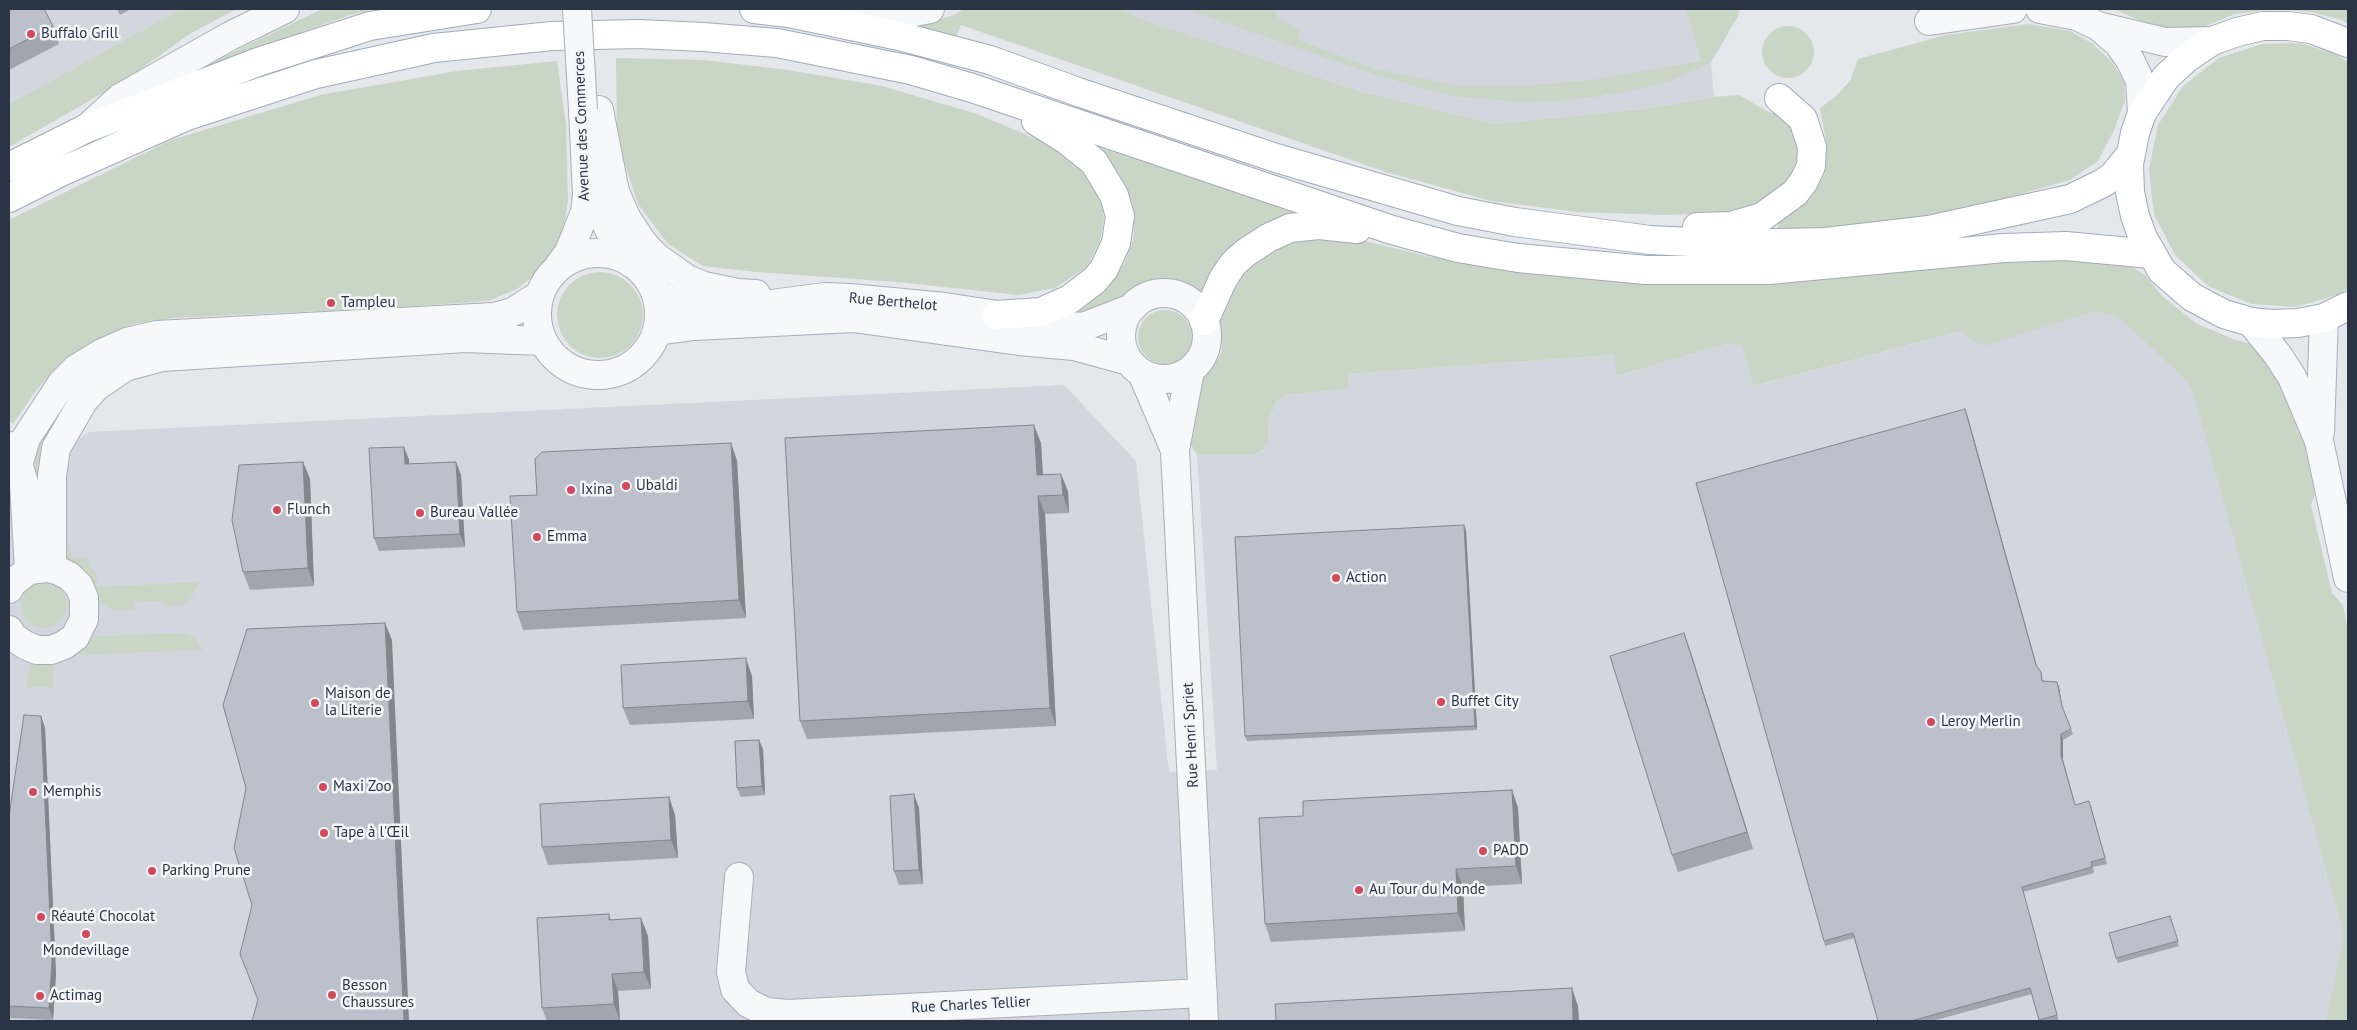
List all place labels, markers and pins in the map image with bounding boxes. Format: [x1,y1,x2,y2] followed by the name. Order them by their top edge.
[41,25,118,43] place label: Buffalo Grill
[25,28,37,40] marker: Buffalo Grill
[341,294,396,312] place label: Tampleu
[325,297,337,309] marker: Tampleu
[636,477,678,495] place label: Ubaldi
[620,480,632,492] marker: Ubaldi
[581,481,613,499] place label: Ixina
[565,484,577,496] marker: Ixina
[287,501,330,519] place label: Flunch
[271,504,283,516] marker: Flunch
[430,504,518,522] place label: Bureau Vallée
[414,507,426,519] marker: Bureau Vallée
[547,528,587,546] place label: Emma
[531,531,543,543] marker: Emma
[1346,569,1387,587] place label: Action
[1330,572,1342,584] marker: Action
[325,685,391,720] place label: Maison de la Literie
[1451,693,1519,711] place label: Buffet City
[1435,696,1447,708] marker: Buffet City
[309,697,321,709] marker: Maison de la Literie
[1941,713,2021,731] place label: Leroy Merlin
[1925,716,1937,728] marker: Leroy Merlin
[333,778,392,796] place label: Maxi Zoo
[317,781,329,793] marker: Maxi Zoo
[43,783,101,801] place label: Memphis
[27,786,39,798] marker: Memphis
[334,824,409,842] place label: Tape à l'Œil
[318,827,330,839] marker: Tape à l'Œil
[1493,842,1529,860] place label: PADD
[1477,845,1489,857] marker: PADD
[162,862,251,880] place label: Parking Prune
[146,865,158,877] marker: Parking Prune
[1369,881,1485,899] place label: Au Tour du Monde
[1353,884,1365,896] marker: Au Tour du Monde
[51,908,155,926] place label: Réauté Chocolat
[35,911,47,923] marker: Réauté Chocolat
[80,928,92,940] marker: Mondevillage
[43,942,129,960] place label: Mondevillage
[342,977,414,1012] place label: Besson Chaussures
[50,987,102,1005] place label: Actimag
[326,989,338,1001] marker: Besson Chaussures
[34,990,46,1002] marker: Actimag

